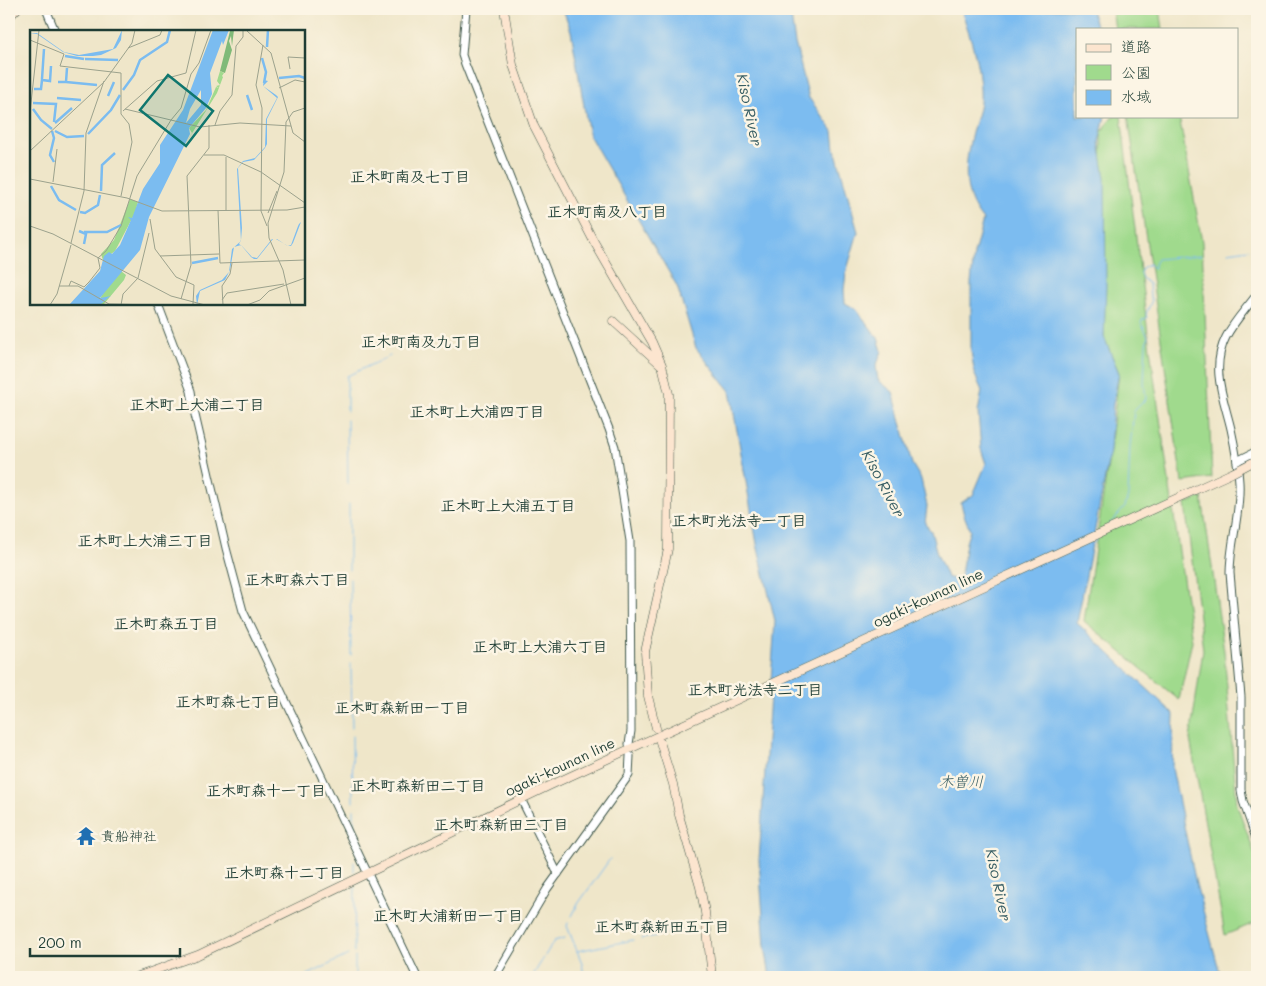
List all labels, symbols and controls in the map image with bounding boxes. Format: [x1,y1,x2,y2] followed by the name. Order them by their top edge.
[1076,28,1238,118] legend
[30,30,305,305] inset map
[1121,36,1151,56] text: 道路
[1121,62,1151,82] text: 公園
[733,72,768,148] water label: Kiso River
[1121,86,1151,106] text: 水域
[350,166,470,186] district label: 正木町南及七丁目
[547,201,667,221] district label: 正木町南及八丁目
[361,331,481,351] district label: 正木町南及九丁目
[129,394,265,414] district label: 正木町上大浦二丁目
[409,401,545,421] district label: 正木町上大浦四丁目
[858,446,910,521] water label: Kiso River
[440,495,576,515] district label: 正木町上大浦五丁目
[671,510,807,530] district label: 正木町光法寺一丁目
[77,530,213,550] district label: 正木町上大浦三丁目
[870,564,986,631] street label: ogaki-kounan line
[244,569,350,589] district label: 正木町森六丁目
[113,613,219,633] district label: 正木町森五丁目
[472,636,608,656] district label: 正木町上大浦六丁目
[687,679,823,699] district label: 正木町光法寺二丁目
[175,691,281,711] district label: 正木町森七丁目
[334,697,470,717] district label: 正木町森新田一丁目
[502,733,618,800] street label: ogaki-kounan line
[938,771,984,791] water label: 木曽川
[350,775,486,795] district label: 正木町森新田二丁目
[206,780,326,800] district label: 正木町森十一丁目
[433,814,569,834] district label: 正木町森新田三丁目
[75,825,97,847] temple icon: 貴船神社
[101,826,157,845] place label: 貴船神社
[982,847,1017,923] water label: Kiso River
[224,862,344,882] district label: 正木町森十二丁目
[373,905,523,925] district label: 正木町大浦新田一丁目
[594,916,730,936] district label: 正木町森新田五丁目
[30,926,180,958] scale bar
[38,932,82,952] text: 200 m

